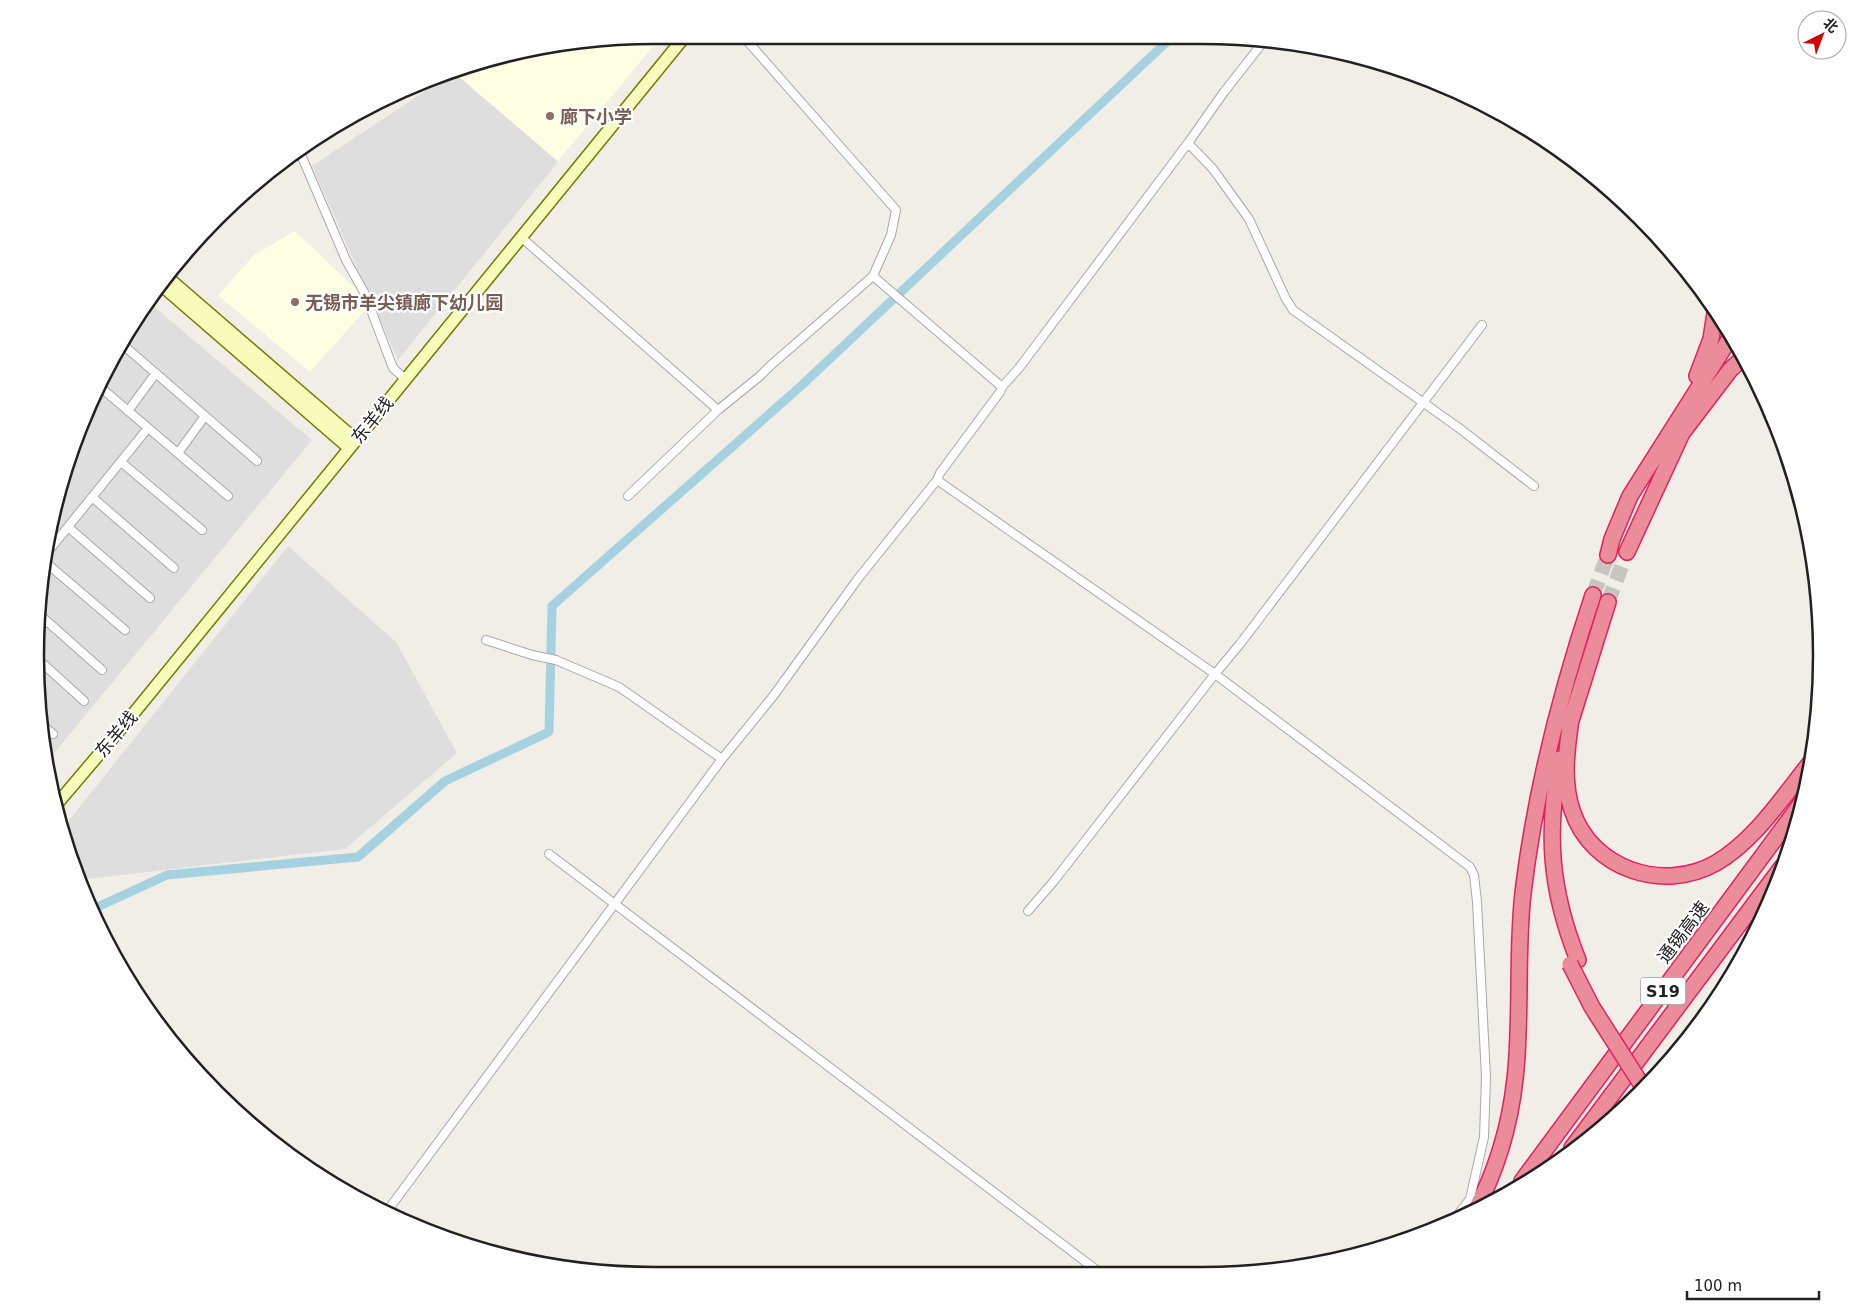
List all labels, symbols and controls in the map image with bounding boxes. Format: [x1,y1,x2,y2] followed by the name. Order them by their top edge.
[1797,10,1847,60] north arrow
[1820,15,1841,36] text: 北
[560,106,632,127] place label: 廊下小学
[544,110,556,122] marker: 廊下小学
[305,292,503,313] place label: 无锡市羊尖镇廊下幼儿园
[289,296,301,308] marker: 无锡市羊尖镇廊下幼儿园
[347,392,397,448] street label: 东羊线
[91,707,141,761] street label: 东羊线
[1653,897,1713,967] street label: 通锡高速
[1640,978,1686,1004] road number: S19
[1687,1268,1820,1300] scale bar
[1694,1277,1742,1295] text: 100 m

